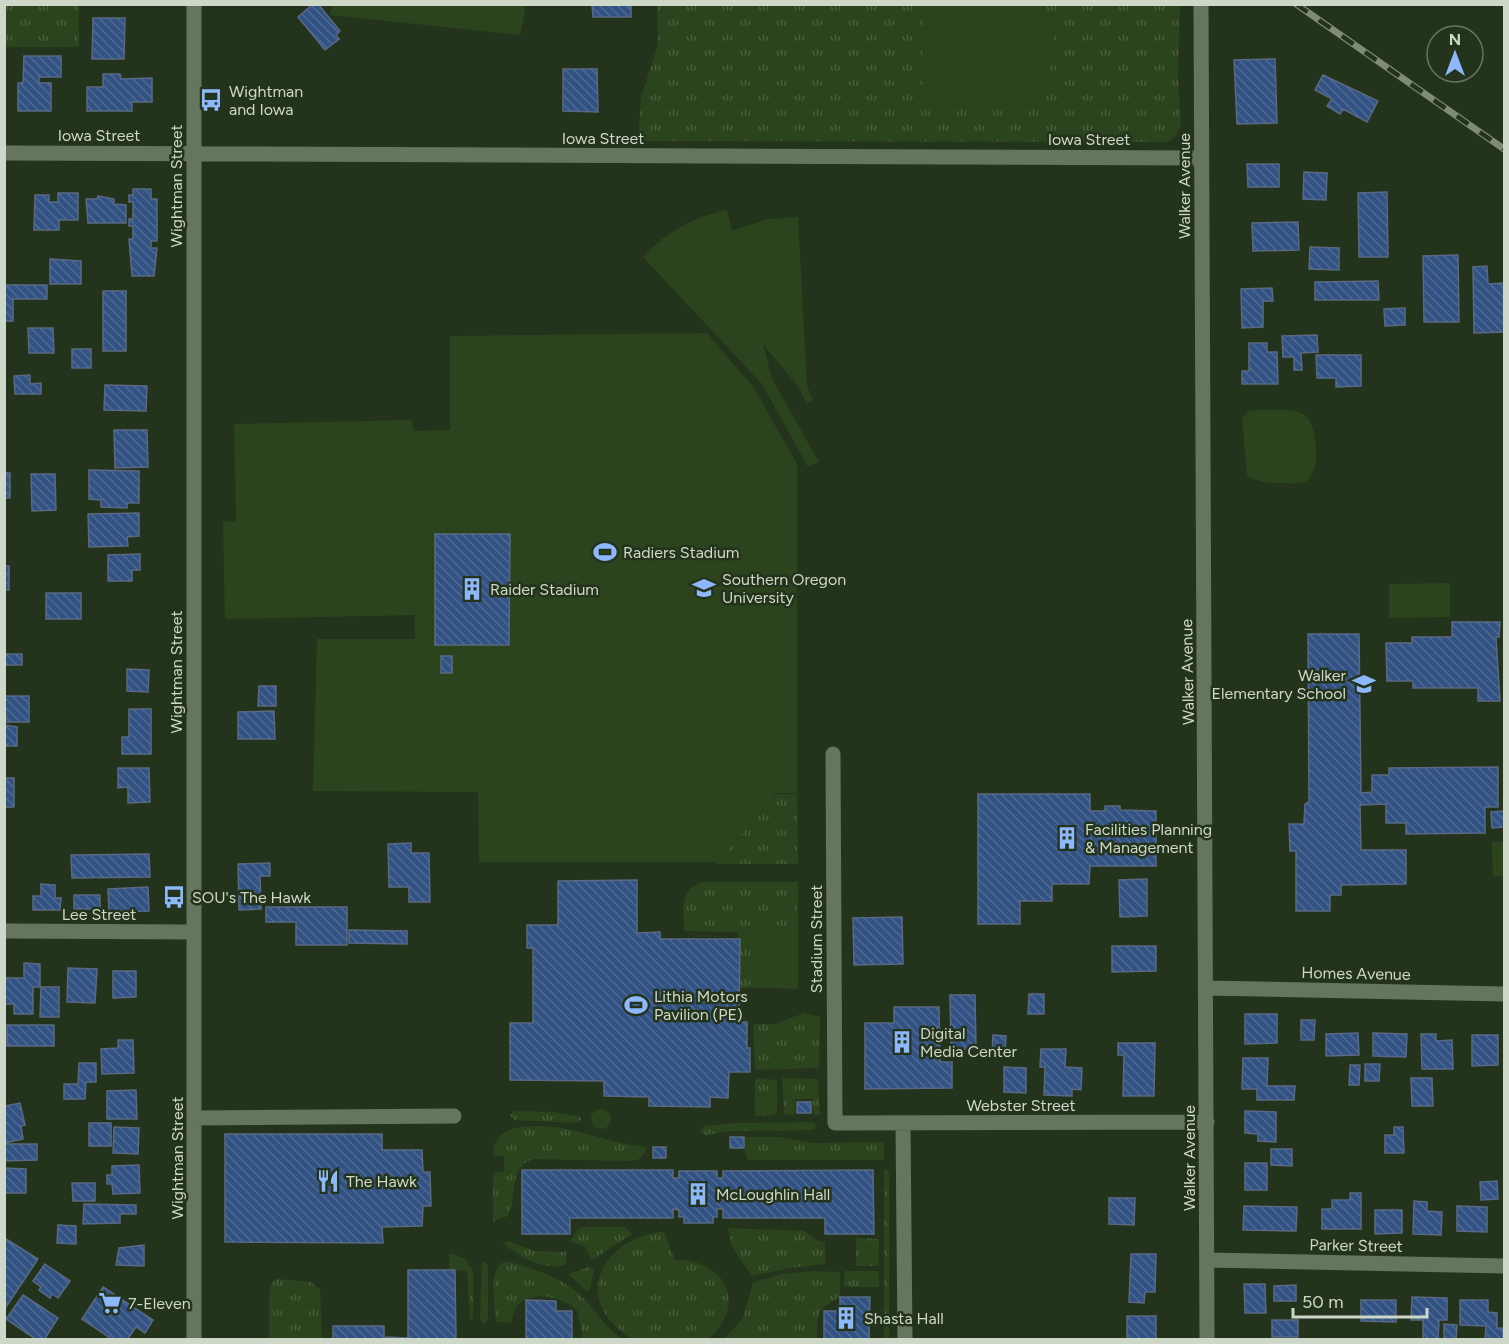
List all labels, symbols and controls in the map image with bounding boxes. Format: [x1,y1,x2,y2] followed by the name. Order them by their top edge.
[1425,24,1485,84] north arrow
[1449,30,1461,49] text: N
[229,82,303,119] place label: Wightman and Iowa
[198,87,224,113] bus stop icon: Wightman and Iowa
[167,125,186,247] street label: Wightman Street
[58,126,140,145] street label: Iowa Street
[562,129,644,148] street label: Iowa Street
[1048,130,1130,149] street label: Iowa Street
[1175,133,1194,239] street label: Walker Avenue
[592,539,618,565] sports icon: Radiers Stadium
[623,543,739,562] place label: Radiers Stadium
[722,570,846,607] place label: Southern Oregon University
[691,575,717,601] school or university icon: Southern Oregon University
[459,576,485,602] building icon: Raider Stadium
[490,580,599,599] place label: Raider Stadium
[167,611,186,733] street label: Wightman Street
[1177,618,1198,725] street label: Walker Avenue
[1212,666,1347,703] place label: Walker Elementary School
[1351,671,1377,697] school or university icon: Walker Elementary School
[1085,820,1212,857] place label: Facilities Planning & Management
[1054,825,1080,851] building icon: Facilities Planning & Management
[161,884,187,910] bus stop icon: SOU's The Hawk
[807,885,826,993] street label: Stadium Street
[192,888,311,907] place label: SOU's The Hawk
[62,905,136,924] street label: Lee Street
[1301,963,1411,984] street label: Homes Avenue
[654,987,748,1024] place label: Lithia Motors Pavilion (PE)
[623,992,649,1018] sports icon: Lithia Motors Pavilion (PE)
[920,1024,1017,1061] place label: Digital Media Center
[889,1029,915,1055] building icon: Digital Media Center
[966,1096,1076,1115] street label: Webster Street
[168,1097,187,1219] street label: Wightman Street
[1180,1105,1199,1211] street label: Walker Avenue
[315,1168,341,1194] restaurant icon: The Hawk
[346,1172,417,1191] place label: The Hawk
[685,1181,711,1207] building icon: McLoughlin Hall
[716,1185,830,1204] place label: McLoughlin Hall
[1309,1235,1403,1256] street label: Parker Street
[1293,1281,1426,1319] scale bar
[97,1290,123,1316] supermarket icon: 7-Eleven
[1302,1291,1344,1313] text: 50 m
[128,1294,191,1313] place label: 7-Eleven
[833,1305,859,1331] building icon: Shasta Hall
[864,1309,944,1328] place label: Shasta Hall

